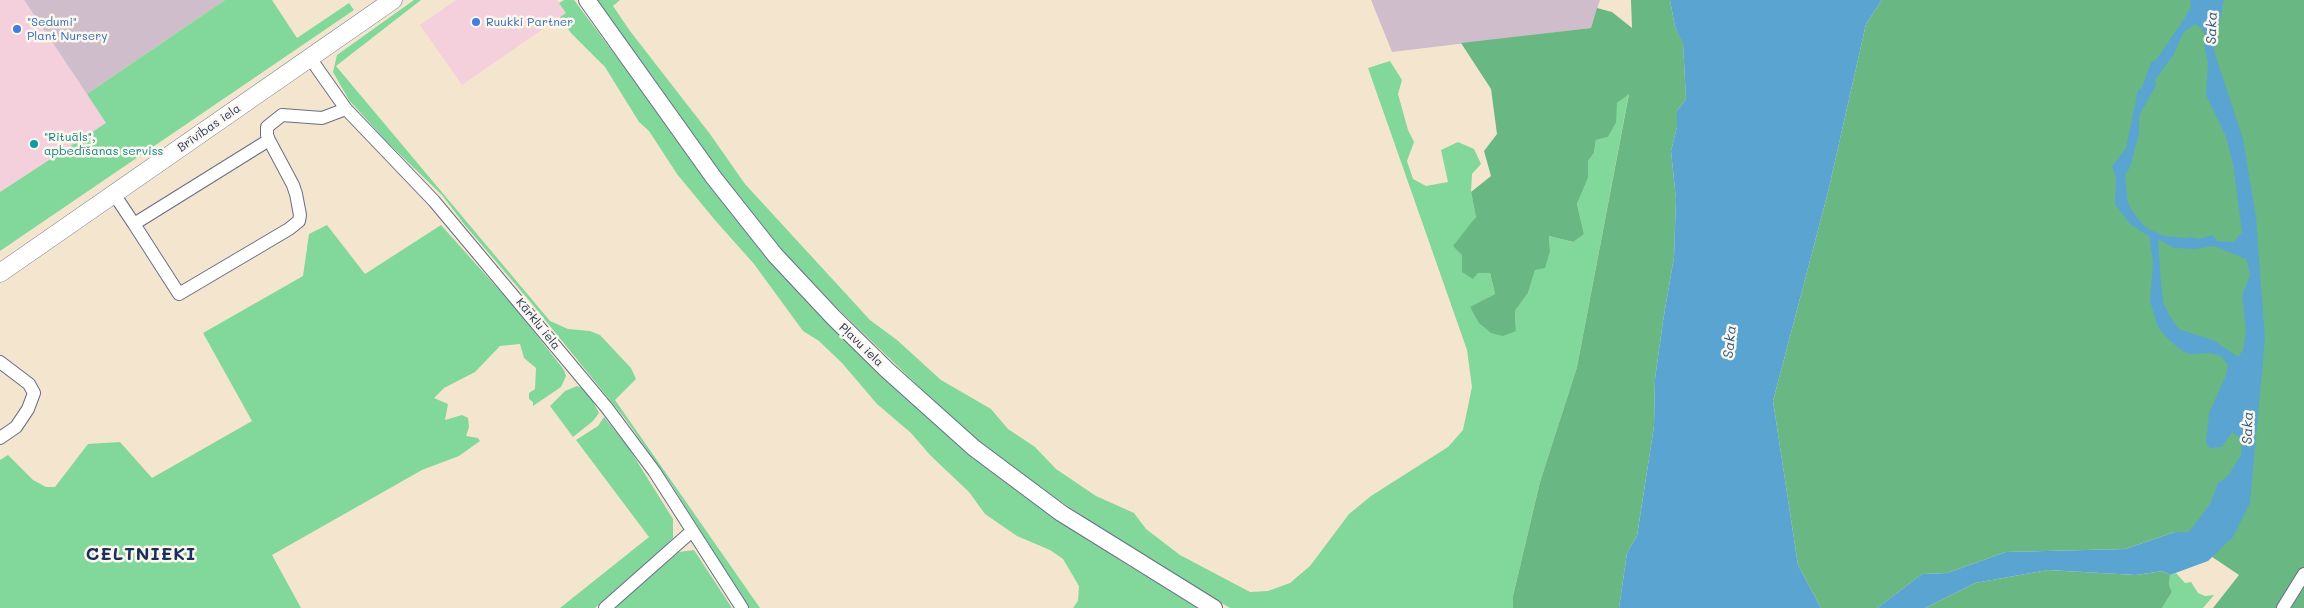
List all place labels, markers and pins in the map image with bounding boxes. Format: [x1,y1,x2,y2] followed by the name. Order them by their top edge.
[27,15,108,43] place label: "Sedumi" Plant Nursery
[486,15,573,29] place label: Ruukki Partner
[470,16,482,28] marker: Ruukki Partner
[11,23,23,35] marker: "Sedumi" Plant Nursery
[44,130,163,158] place label: "Rituāls", apbedīšanas serviss
[28,138,40,150] marker: "Rituāls", apbedīšanas serviss

